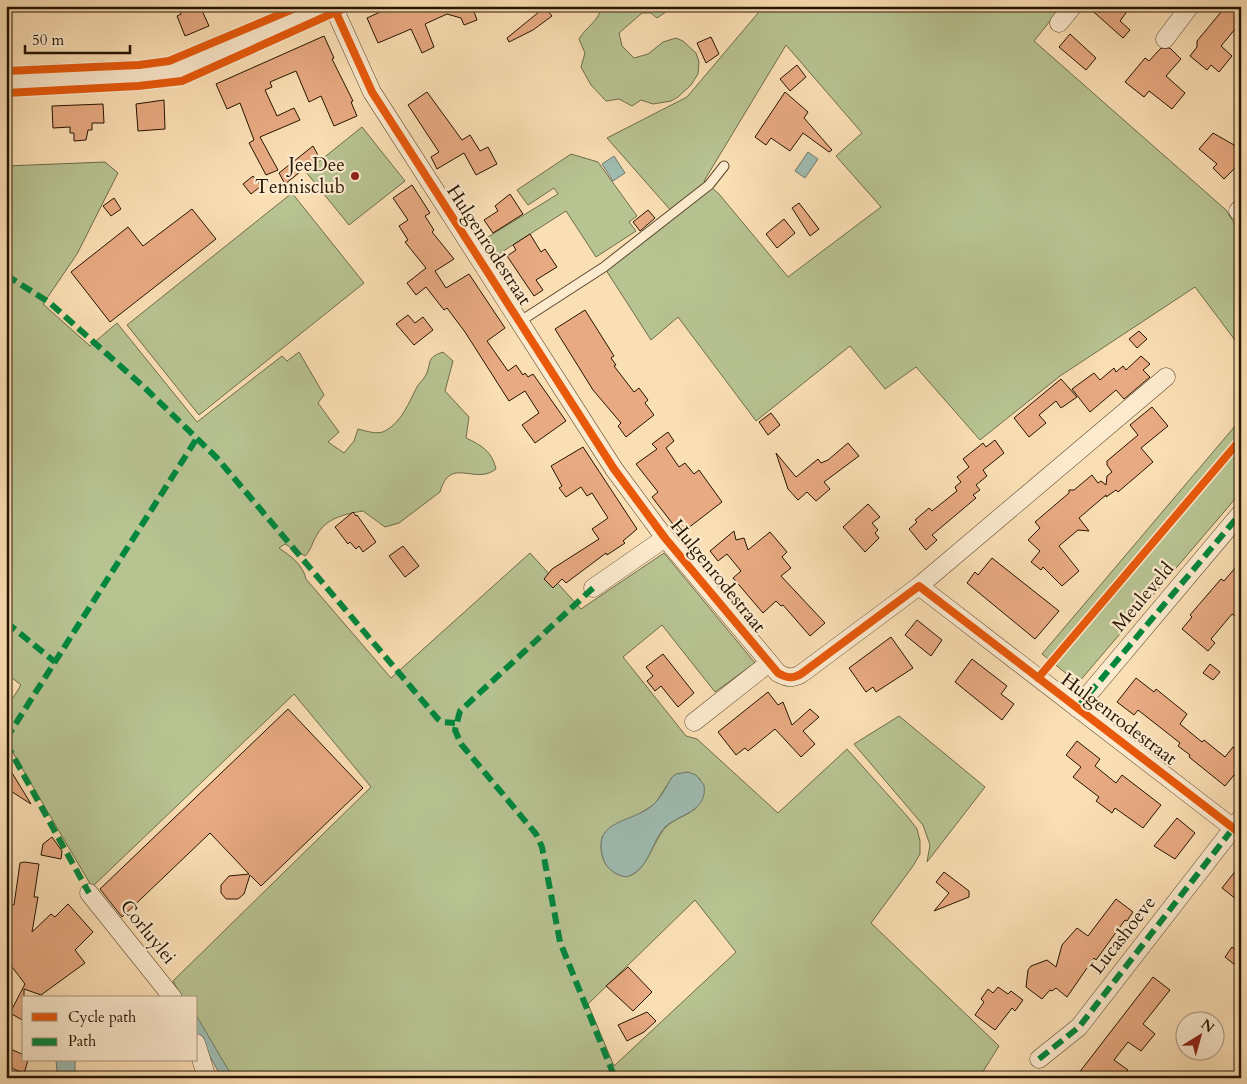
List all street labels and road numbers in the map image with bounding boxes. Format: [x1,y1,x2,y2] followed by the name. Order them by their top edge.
[440,180,538,310] street label: Hulgenrodestraat
[664,514,772,638] street label: Hulgenrodestraat
[1106,557,1180,637] street label: Meuleveld
[1056,667,1182,771] street label: Hulgenrodestraat
[1084,890,1162,980] street label: Lucashoeve
[114,894,182,970] street label: Corluylei

